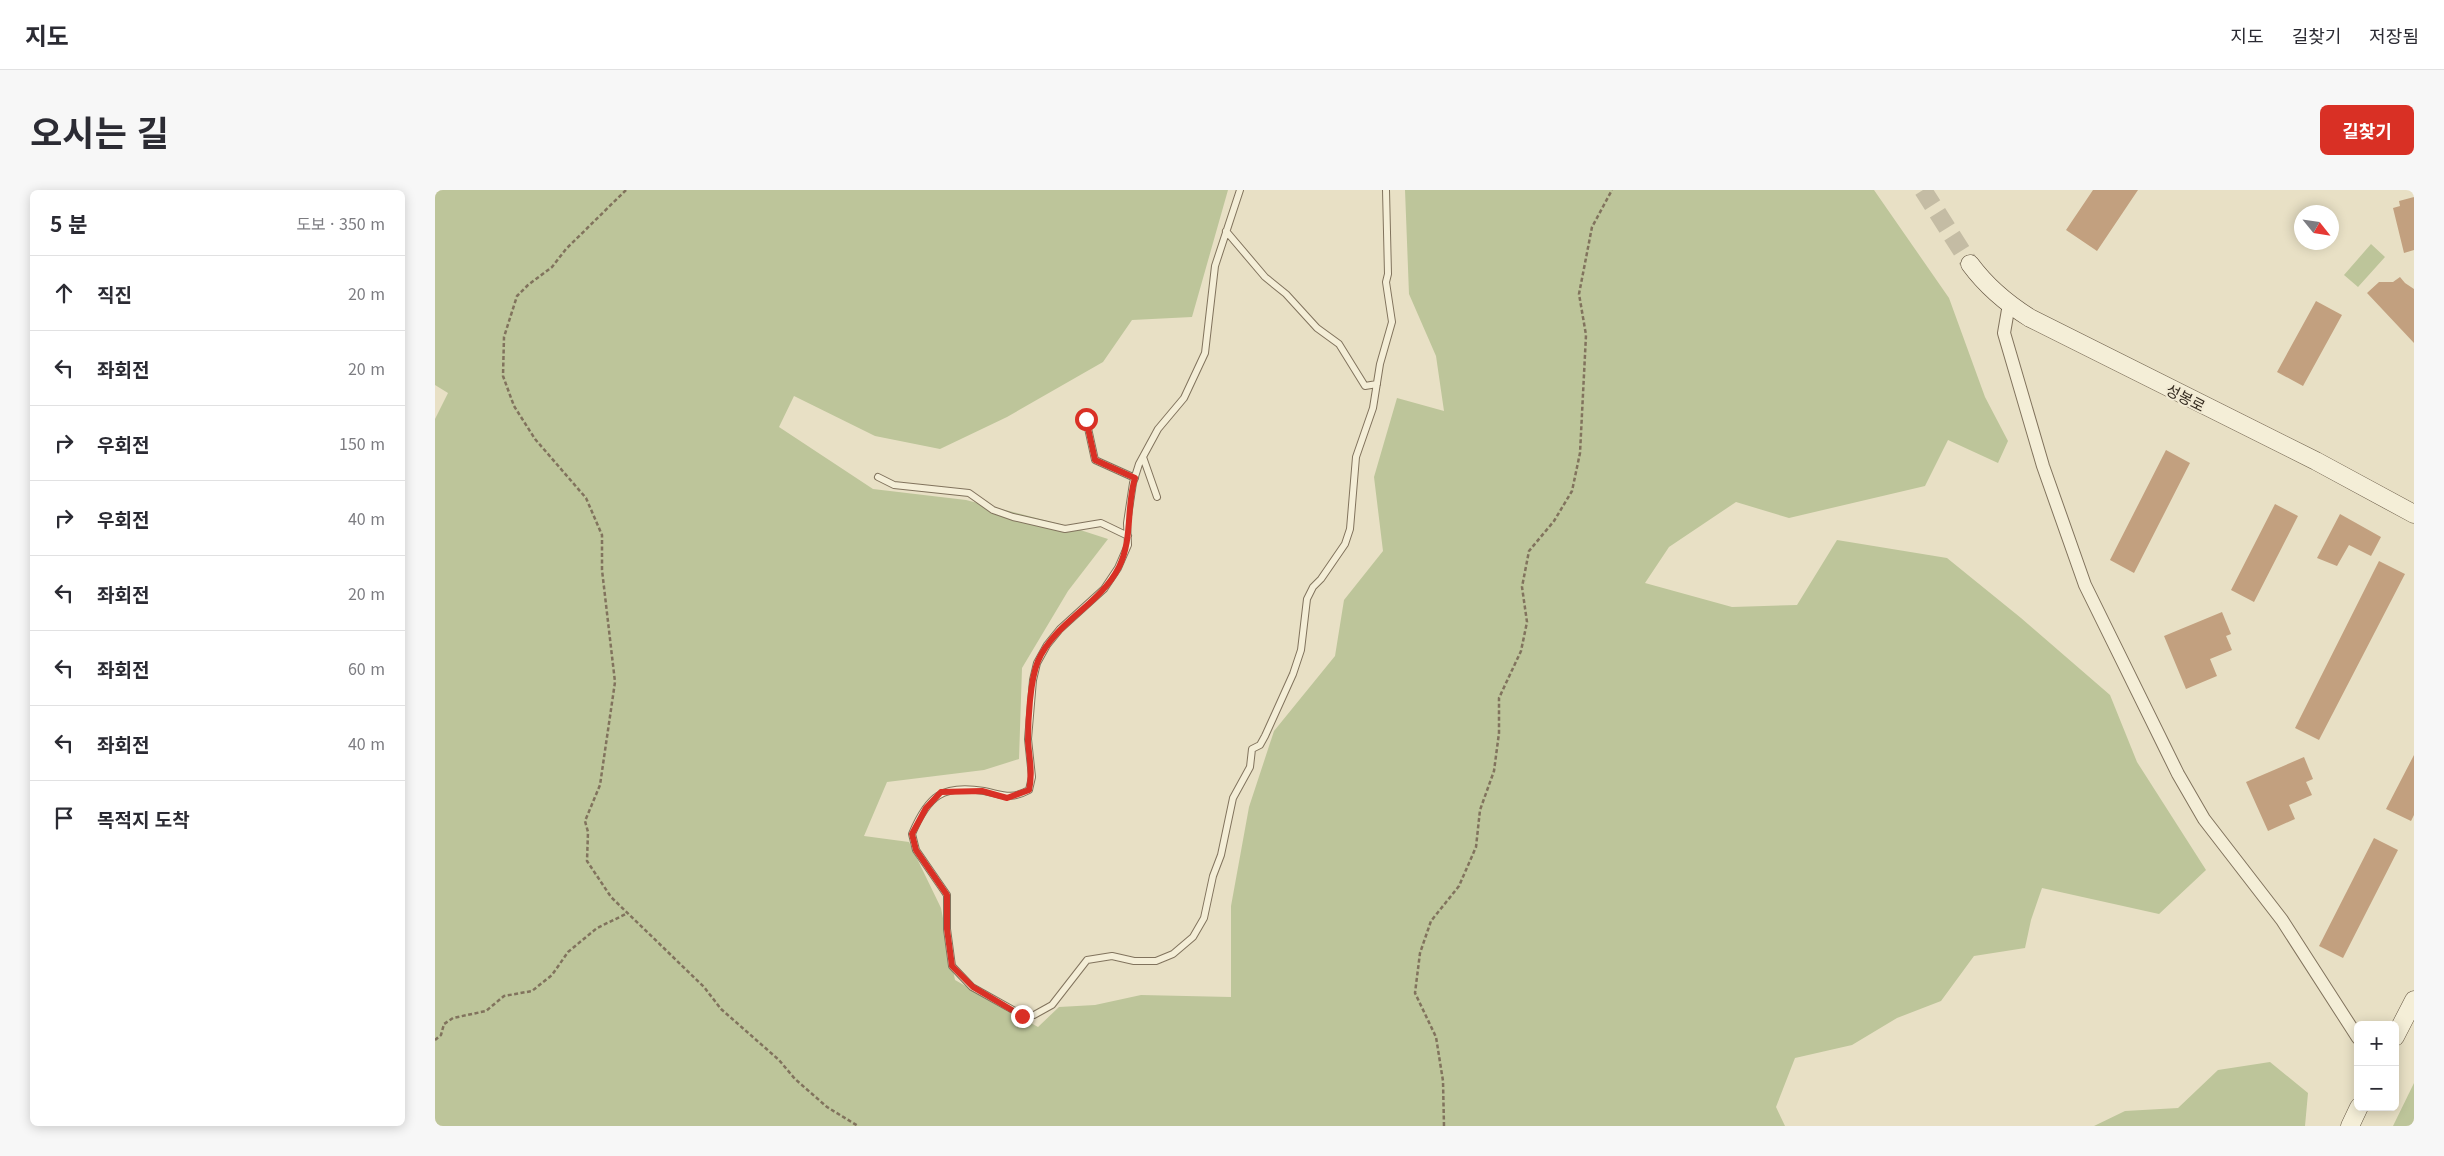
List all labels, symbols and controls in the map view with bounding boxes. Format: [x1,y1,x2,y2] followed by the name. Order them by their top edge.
[25,17,69,52] text: 지도
[2231,22,2264,48] text: 지도
[2292,22,2341,48] text: 길찾기
[2369,22,2419,48] text: 저장됨
[30,105,169,156] text: 오시는 길
[2320,105,2414,155] button: 길찾기
[2294,205,2339,250] north arrow
[50,208,88,238] text: 5 분
[296,211,385,235] text: 도보 · 350 m
[50,279,78,307] icon: ahead
[97,280,132,307] text: 직진
[348,281,385,305] text: 20 m
[50,354,78,382] icon: left
[97,355,149,382] text: 좌회전
[348,356,385,380] text: 20 m
[2163,378,2209,416] street label: 성봉로
[1075,408,1098,431] route start
[50,429,78,457] icon: right
[97,430,149,457] text: 우회전
[339,431,385,455] text: 150 m
[50,504,78,532] icon: right
[97,505,149,532] text: 우회전
[348,506,385,530] text: 40 m
[50,579,78,607] icon: left
[97,580,149,607] text: 좌회전
[348,581,385,605] text: 20 m
[50,654,78,682] icon: left
[97,655,149,682] text: 좌회전
[348,656,385,680] text: 60 m
[50,729,78,757] icon: left
[97,730,149,757] text: 좌회전
[348,731,385,755] text: 40 m
[50,804,78,832] icon: arrive
[97,805,190,832] text: 목적지 도착
[1011,1005,1034,1028] route end
[2354,1021,2399,1111] map controls
[2354,1021,2399,1066] button: +
[2354,1066,2399,1111] button: −

